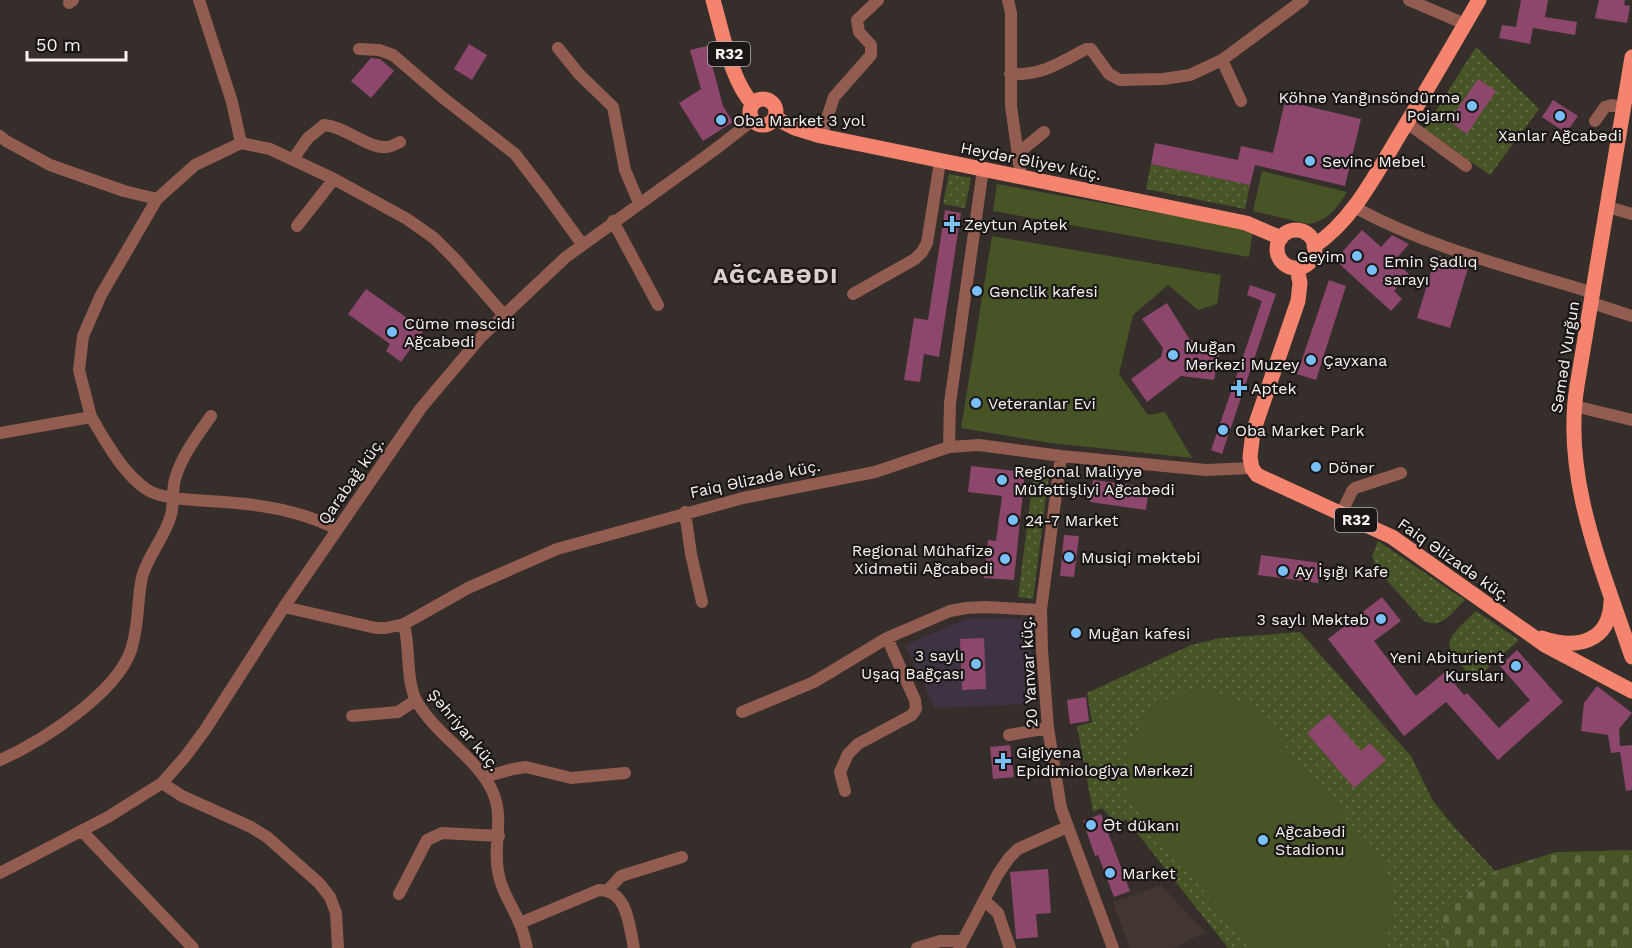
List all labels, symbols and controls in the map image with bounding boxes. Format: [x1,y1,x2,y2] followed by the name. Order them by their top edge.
[27,24,126,62] scale bar
[36,34,81,55] text: 50 m
[708,42,750,66] road number: R32
[1279,88,1460,125] place label: Köhnə Yanğınsöndürmə Pojarnı
[1465,99,1479,113] marker: Köhnə Yanğınsöndürmə Pojarnı
[1553,109,1567,123] marker: Xanlar Ağcabədi
[733,111,865,130] place label: Oba Market 3 yol
[714,113,728,127] marker: Oba Market 3 yol
[1498,126,1622,145] place label: Xanlar Ağcabədi
[959,138,1103,184] street label: Heydər Əliyev küç.
[1322,152,1425,171] place label: Sevinc Mebel
[1303,154,1317,168] marker: Sevinc Mebel
[964,215,1068,234] place label: Zeytun Aptek
[945,217,959,231] marker: Zeytun Aptek
[1297,247,1345,266] place label: Geyim
[1350,249,1364,263] marker: Geyim
[1384,252,1477,289] place label: Emin Şadlıq sarayı
[713,263,839,288] district label: AĞCABƏDI
[1365,263,1379,277] marker: Emin Şadlıq sarayı
[989,282,1098,301] place label: Gənclik kafesi
[970,284,984,298] marker: Gənclik kafesi
[1547,300,1583,414] street label: Səməd Vurğun
[404,314,515,351] place label: Cümə məscidi Ağcabədi
[385,325,399,339] marker: Cümə məscidi Ağcabədi
[1185,337,1300,374] place label: Muğan Mərkəzi Muzey
[1166,348,1180,362] marker: Muğan Mərkəzi Muzey
[1323,351,1387,370] place label: Çayxana
[1304,353,1318,367] marker: Çayxana
[1251,379,1296,398] place label: Aptek
[1232,381,1246,395] marker: Aptek
[988,394,1096,413] place label: Veteranlar Evi
[969,396,983,410] marker: Veteranlar Evi
[1235,421,1365,440] place label: Oba Market Park
[1216,423,1230,437] marker: Oba Market Park
[314,434,388,528] street label: Qarabağ küç.
[688,456,822,502] street label: Faiq Əlizadə küç.
[1328,458,1375,477] place label: Dönər
[1309,460,1323,474] marker: Dönər
[1014,462,1175,499] place label: Regional Maliyyə Müfəttişliyi Ağcabədi
[995,473,1009,487] marker: Regional Maliyyə Müfəttişliyi Ağcabədi
[1335,508,1377,532] road number: R32
[1025,511,1119,530] place label: 24-7 Market
[1006,513,1020,527] marker: 24-7 Market
[1394,514,1514,606] street label: Faiq Əlizadə küç.
[852,541,993,578] place label: Regional Mühafizə Xidmətii Ağcabədi
[1081,548,1201,567] place label: Musiqi məktəbi
[1062,550,1076,564] marker: Musiqi məktəbi
[998,552,1012,566] marker: Regional Mühafizə Xidmətii Ağcabədi
[1295,562,1388,581] place label: Ay İşığı Kafe
[1276,564,1290,578] marker: Ay İşığı Kafe
[1257,610,1369,629] place label: 3 saylı Məktəb
[1374,612,1388,626] marker: 3 saylı Məktəb
[1017,616,1041,728] street label: 20 Yanvar küç.
[1088,624,1190,643] place label: Muğan kafesi
[1069,626,1083,640] marker: Muğan kafesi
[861,646,964,683] place label: 3 saylı Uşaq Bağçası
[1390,648,1504,685] place label: Yeni Abiturient Kursları
[969,657,983,671] marker: 3 saylı Uşaq Bağçası
[1509,659,1523,673] marker: Yeni Abiturient Kursları
[424,685,504,775] street label: Şəhriyar küç.
[1016,743,1193,780] place label: Gigiyena Epidimiologiya Mərkəzi
[994,752,1012,770] marker: Gigiyena Epidimiologiya Mərkəzi
[1103,816,1179,835] place label: Әt dükanı
[1084,818,1098,832] marker: Әt dükanı
[1275,822,1346,859] place label: Ağcabədi Stadionu
[1256,833,1270,847] marker: Ağcabədi Stadionu
[1122,864,1176,883] place label: Market
[1103,866,1117,880] marker: Market

